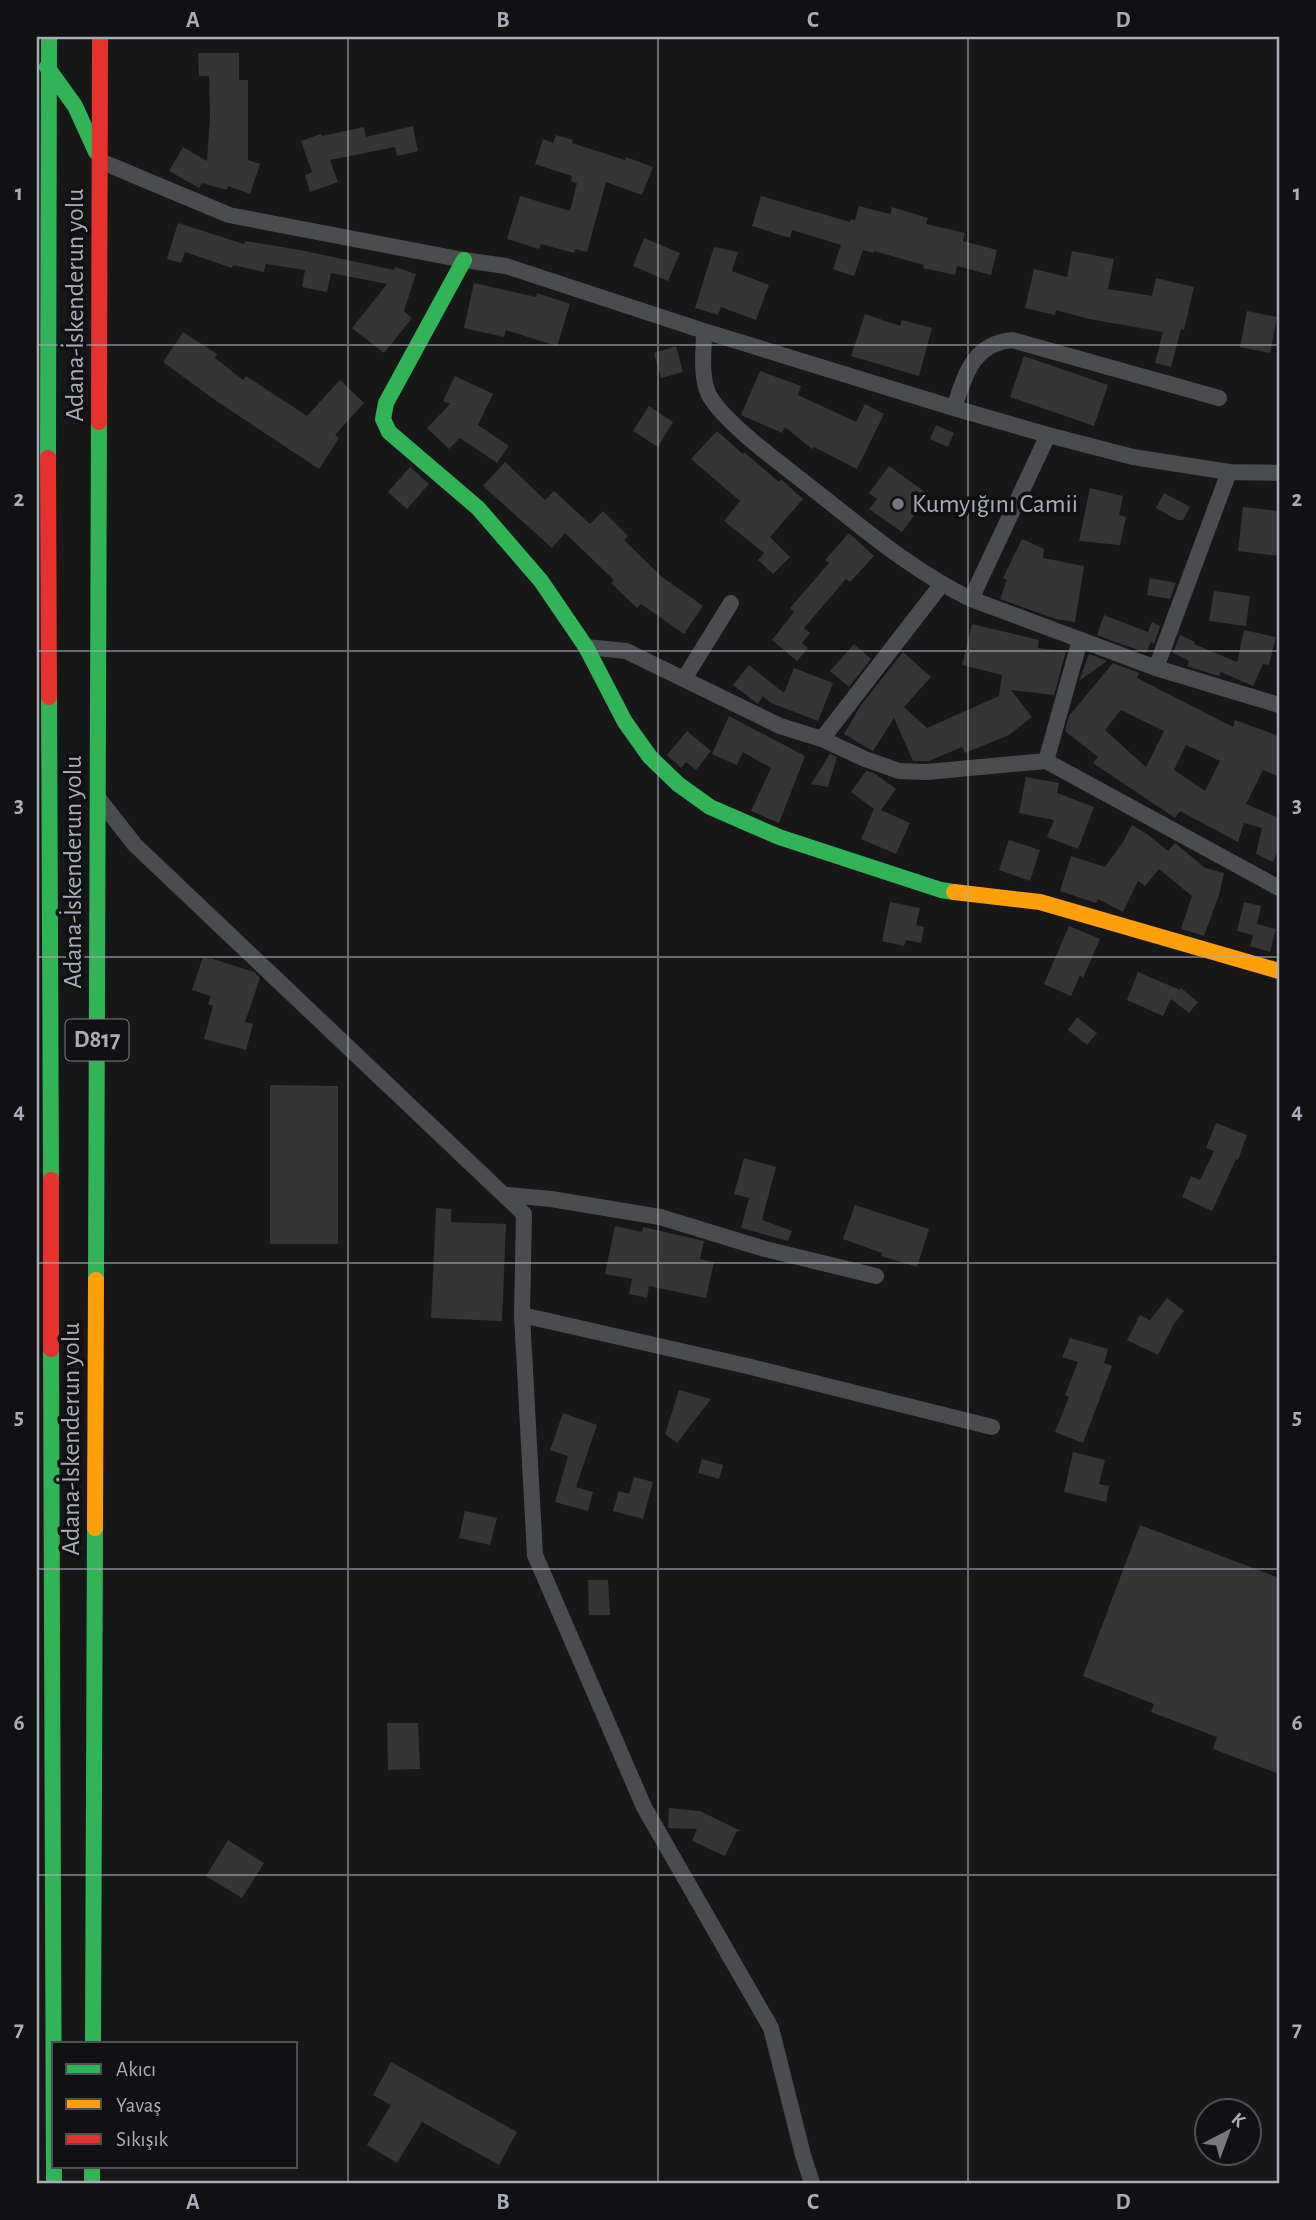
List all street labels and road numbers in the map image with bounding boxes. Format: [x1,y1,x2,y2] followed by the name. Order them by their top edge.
[61,188,88,422] street label: Adana-İskenderun yolu
[59,755,86,989] street label: Adana-İskenderun yolu
[66,1020,128,1060] road number: D817
[57,1322,84,1556] street label: Adana-İskenderun yolu

